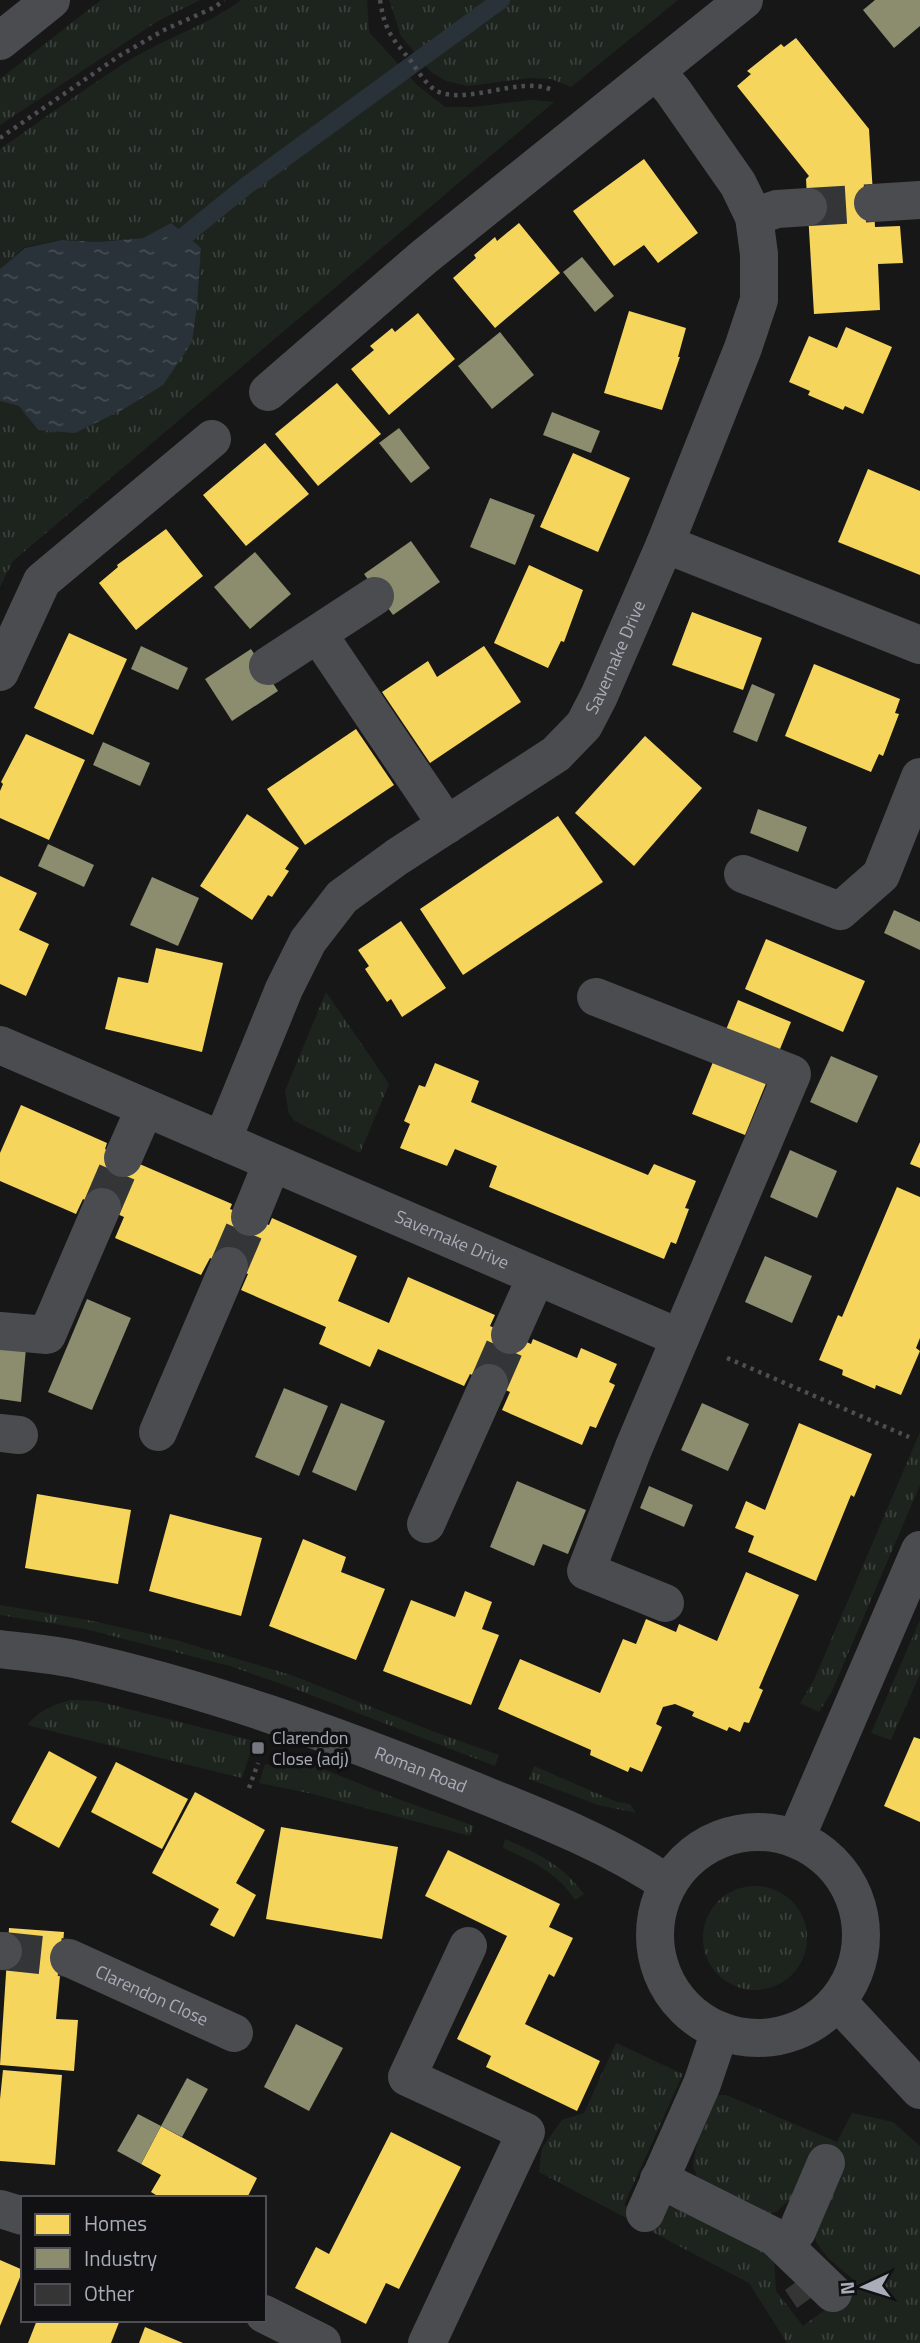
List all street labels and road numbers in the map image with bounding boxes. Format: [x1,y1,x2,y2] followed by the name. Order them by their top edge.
[578,596,652,719] street label: Savernake Drive
[391,1203,513,1276] street label: Savernake Drive
[371,1739,471,1800] street label: Roman Road
[91,1958,213,2033] street label: Clarendon Close

